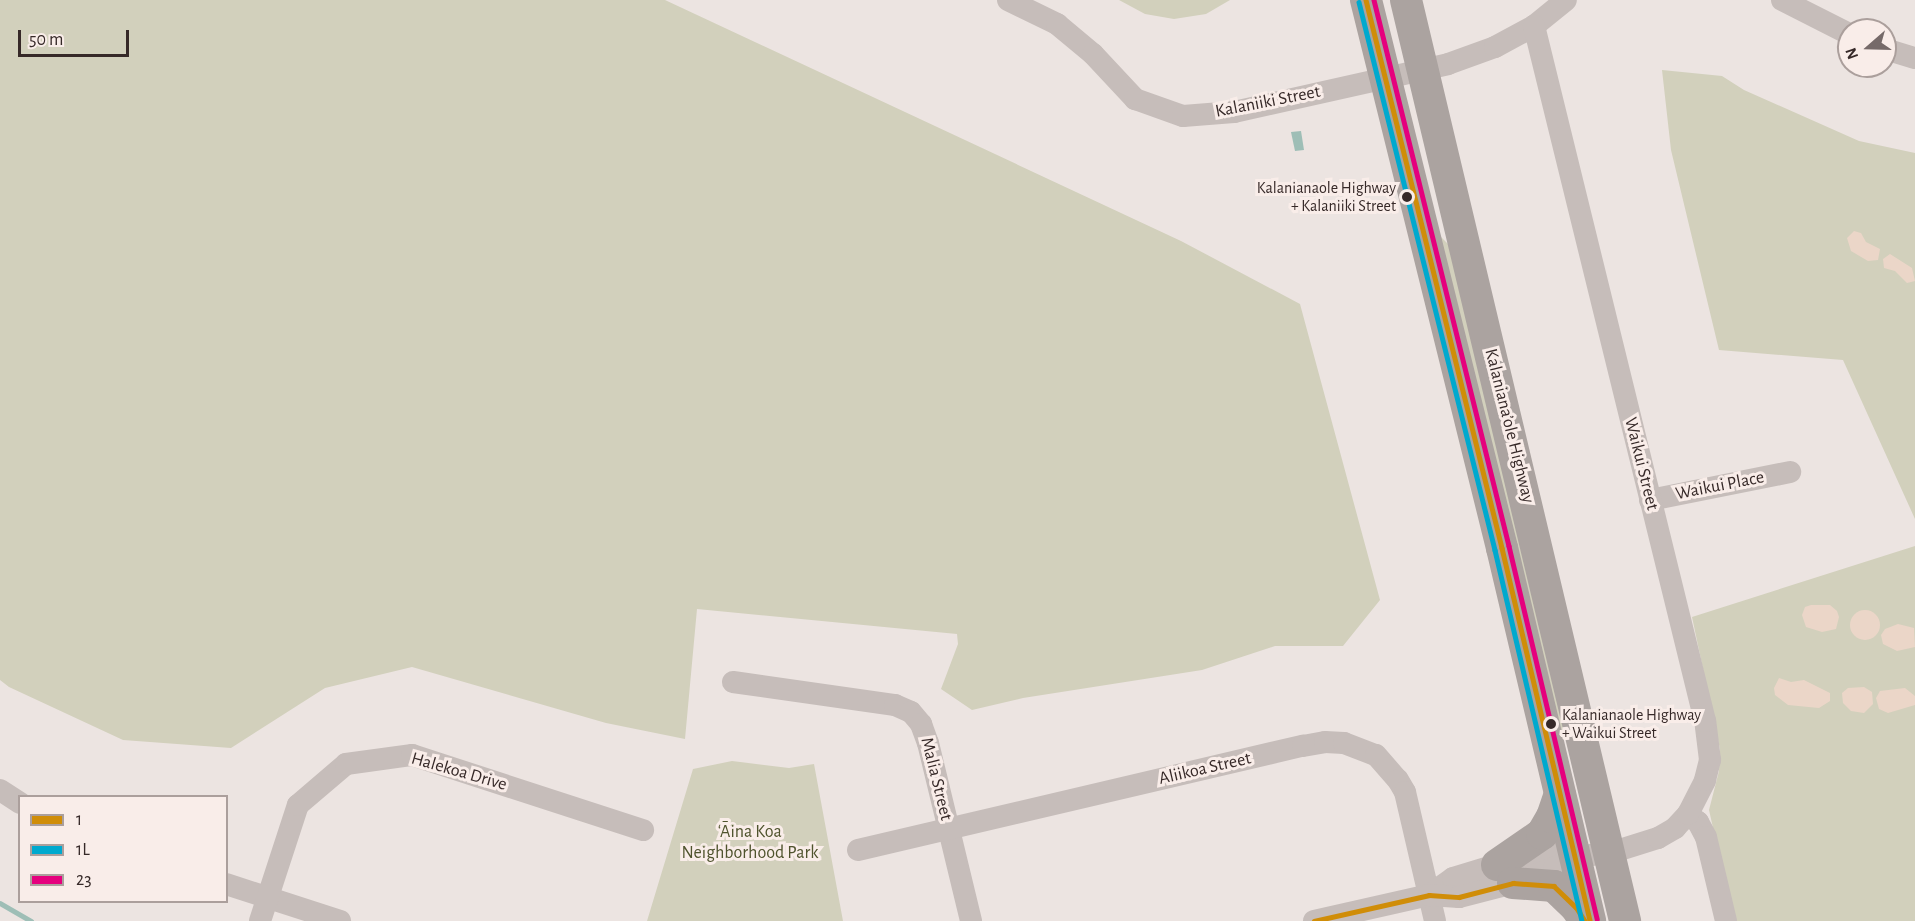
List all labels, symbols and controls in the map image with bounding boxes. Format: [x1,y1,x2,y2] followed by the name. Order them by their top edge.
[21,18,132,56] scale bar
[1837,18,1897,78] north arrow
[29,31,63,49] text: 50 m
[1843,46,1861,61] text: N
[1214,81,1322,123] street label: Kalaniiki Street
[1257,178,1396,216] place label: Kalanianaole Highway + Kalaniiki Street
[1401,191,1413,203] marker: Kalanianaole Highway + Kalaniiki Street
[1479,347,1539,505] street label: Kalaniana’ole Highway
[1619,415,1663,513] street label: Waikui Street
[1674,467,1766,505] street label: Waikui Place
[1562,705,1701,743] place label: Kalanianaole Highway + Waikui Street
[1545,718,1557,730] marker: Kalanianaole Highway + Waikui Street
[915,735,957,823] street label: Malia Street
[409,748,509,796] street label: Halekoa Drive
[1157,748,1253,790] street label: Aliikoa Street
[18,795,228,903] legend
[76,811,82,829] text: 1
[682,822,818,864] park label: ‘Āina Koa Neighborhood Park
[76,841,90,859] text: 1L
[76,871,92,889] text: 23

